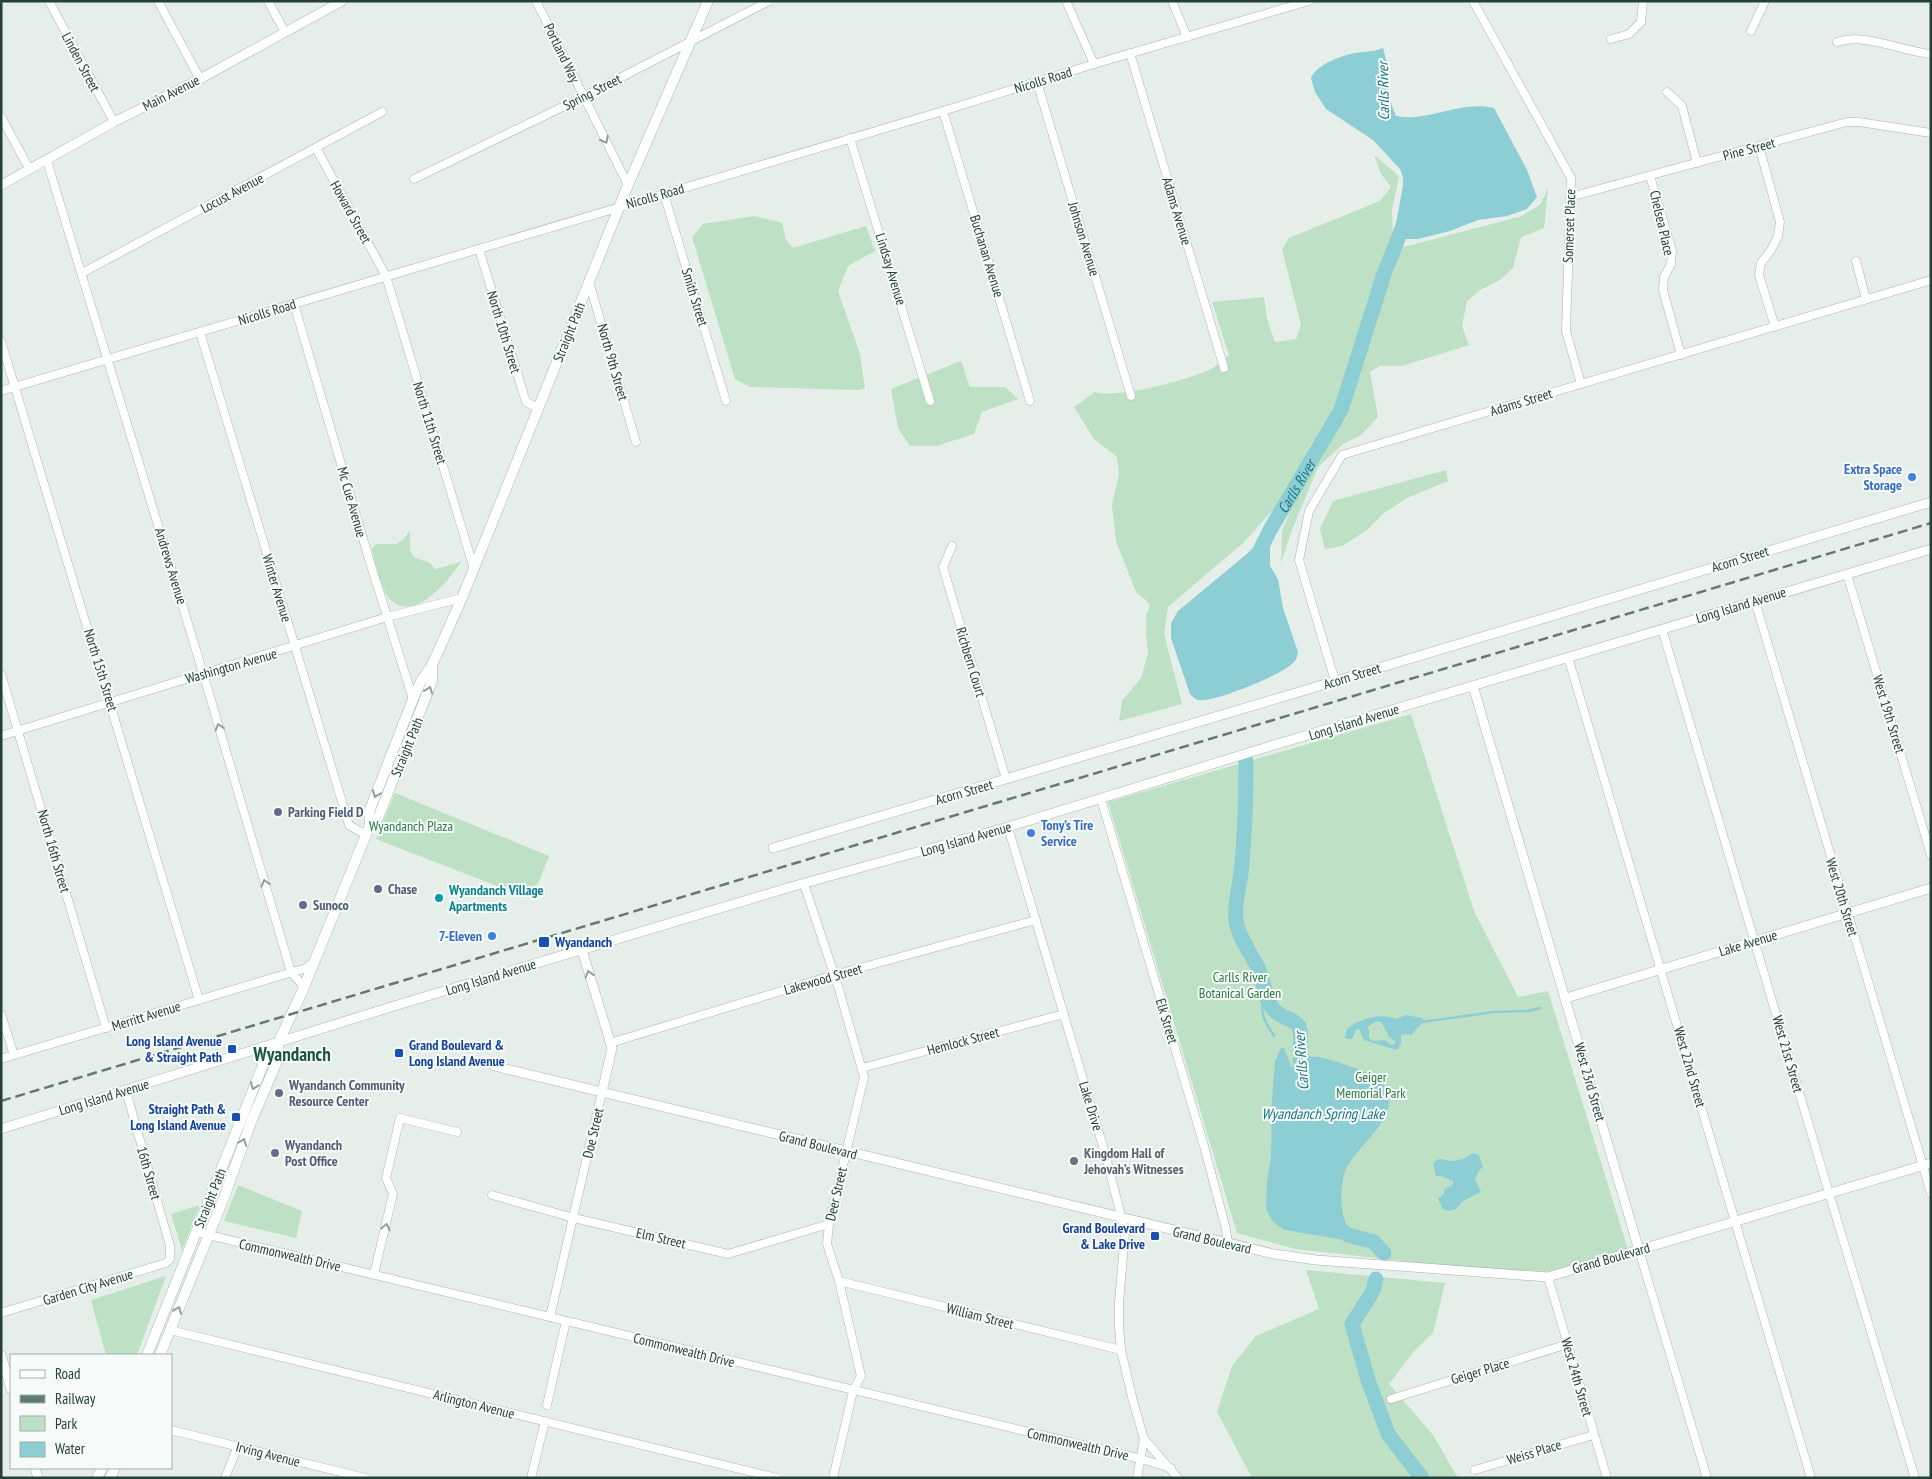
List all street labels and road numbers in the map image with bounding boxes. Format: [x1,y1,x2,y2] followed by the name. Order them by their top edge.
[540,20,584,86] street label: Portland Way
[58,29,104,95] street label: Linden Street
[1012,63,1074,97] street label: Nicolls Road
[560,70,624,114] street label: Spring Street
[139,71,203,115] street label: Main Avenue
[1721,133,1777,165] street label: Pine Street
[197,169,267,217] street label: Locust Avenue
[1158,175,1196,247] street label: Adams Avenue
[326,177,376,247] street label: Howard Street
[624,179,686,213] street label: Nicolls Road
[1559,189,1579,263] street label: Somerset Place
[1646,189,1678,258] street label: Chelsea Place
[1064,199,1104,278] street label: Johnson Avenue
[966,213,1008,300] street label: Buchanan Avenue
[872,231,911,307] street label: Lindsay Avenue
[678,266,712,329] street label: Smith Street
[483,289,525,376] street label: North 10th Street
[236,295,298,329] street label: Nicolls Road
[549,299,589,365] street label: Straight Path
[593,322,633,403] street label: North 9th Street
[409,380,451,467] street label: North 11th Street
[1488,384,1554,420] street label: Adams Street
[333,465,371,540] street label: Mc Cue Avenue
[151,525,191,607] street label: Andrews Avenue
[1709,542,1771,576] street label: Acorn Street
[258,552,296,624] street label: Winter Avenue
[1694,583,1789,627] street label: Long Island Avenue
[952,625,990,699] street label: Richbern Court
[80,627,122,714] street label: North 15th Street
[183,644,279,688] street label: Washington Avenue
[1321,659,1383,693] street label: Acorn Street
[1869,673,1909,755] street label: West 19th Street
[1307,700,1402,744] street label: Long Island Avenue
[387,714,427,780] street label: Straight Path
[933,775,995,809] street label: Acorn Street
[34,808,74,895] street label: North 16th Street
[919,817,1014,861] street label: Long Island Avenue
[1822,856,1862,938] street label: West 20th Street
[1717,926,1780,960] street label: Lake Avenue
[444,955,539,999] street label: Long Island Avenue
[782,959,864,999] street label: Lakewood Street
[1152,996,1182,1046] street label: Elk Street
[109,997,183,1035] street label: Merritt Avenue
[1768,1013,1808,1095] street label: West 21st Street
[925,1023,1001,1059] street label: Hemlock Street
[1670,1025,1710,1110] street label: West 22nd Street
[1570,1041,1610,1123] street label: West 23rd Street
[57,1075,152,1119] street label: Long Island Avenue
[1075,1079,1107,1133] street label: Lake Drive
[578,1106,608,1160] street label: Doe Street
[777,1127,859,1163] street label: Grand Boulevard
[133,1144,165,1202] street label: 16th Street
[190,1165,230,1231] street label: Straight Path
[821,1165,851,1223] street label: Deer Street
[1171,1222,1253,1258] street label: Grand Boulevard
[634,1224,688,1252] street label: Elm Street
[237,1235,343,1275] street label: Commonwealth Drive
[1570,1238,1652,1278] street label: Grand Boulevard
[41,1265,135,1309] street label: Garden City Avenue
[945,1299,1016,1333] street label: William Street
[632,1329,737,1371] street label: Commonwealth Drive
[1557,1336,1597,1418] street label: West 24th Street
[1449,1354,1512,1388] street label: Geiger Place
[432,1385,517,1423] street label: Arlington Avenue
[1025,1424,1131,1464] street label: Commonwealth Drive
[1505,1435,1564,1469] street label: Weiss Place
[234,1437,302,1471] street label: Irving Avenue

